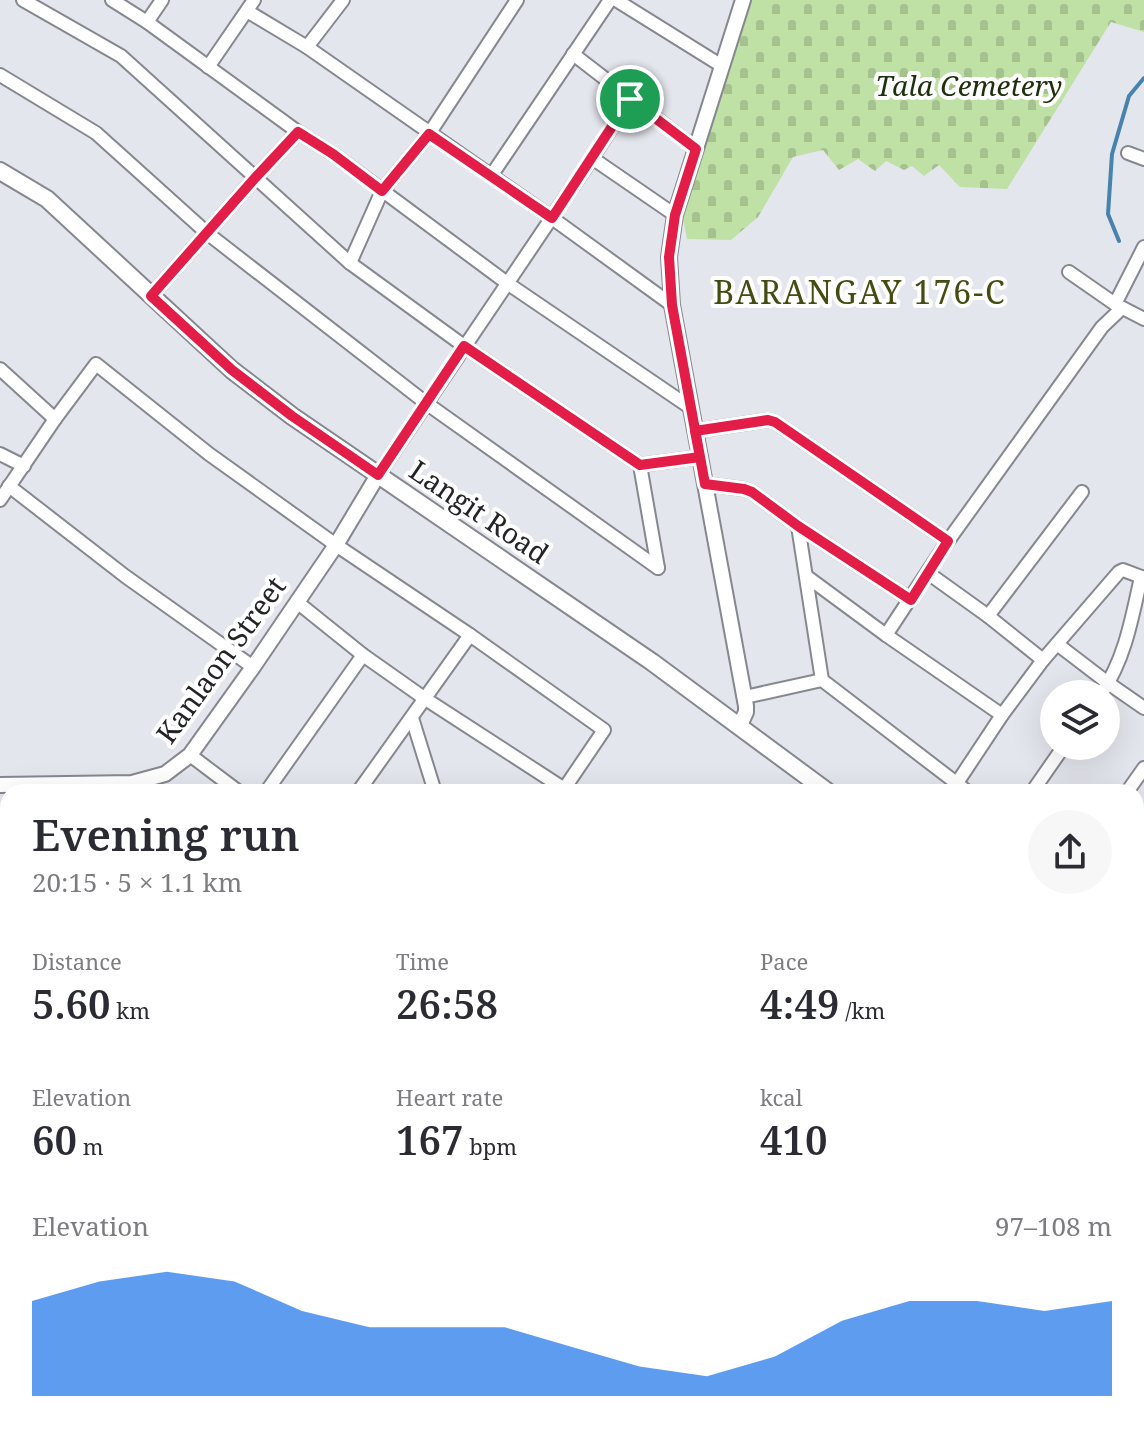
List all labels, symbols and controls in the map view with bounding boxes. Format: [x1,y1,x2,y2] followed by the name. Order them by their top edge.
[596,65,664,133] pin
[876,66,1062,104] park label: Tala Cemetery
[608,77,652,121] icon: arrive
[713,270,1007,313] district label: BARANGAY 176-C
[403,451,556,572] street label: Langit Road
[147,568,294,750] street label: Kanlaon Street
[1040,680,1120,760] map controls
[1040,680,1120,760] button: layers
[32,804,300,864] text: Evening run
[1028,810,1112,894] button: share
[32,864,242,900] text: 20:15 · 5 × 1.1 km
[32,946,122,976] text: Distance
[396,946,449,976] text: Time
[760,946,808,976] text: Pace
[32,976,111,1031] text: 5.60
[396,976,498,1031] text: 26:58
[760,976,839,1031] text: 4:49
[111,995,150,1025] text: km
[839,995,885,1025] text: /km
[32,1082,131,1112] text: Elevation
[396,1082,503,1112] text: Heart rate
[760,1082,802,1112] text: kcal
[32,1112,77,1167] text: 60
[396,1112,464,1167] text: 167
[760,1112,828,1167] text: 410
[77,1131,104,1161] text: m
[464,1131,517,1161] text: bpm
[32,1208,149,1244] text: Elevation
[995,1208,1112,1244] text: 97–108 m

